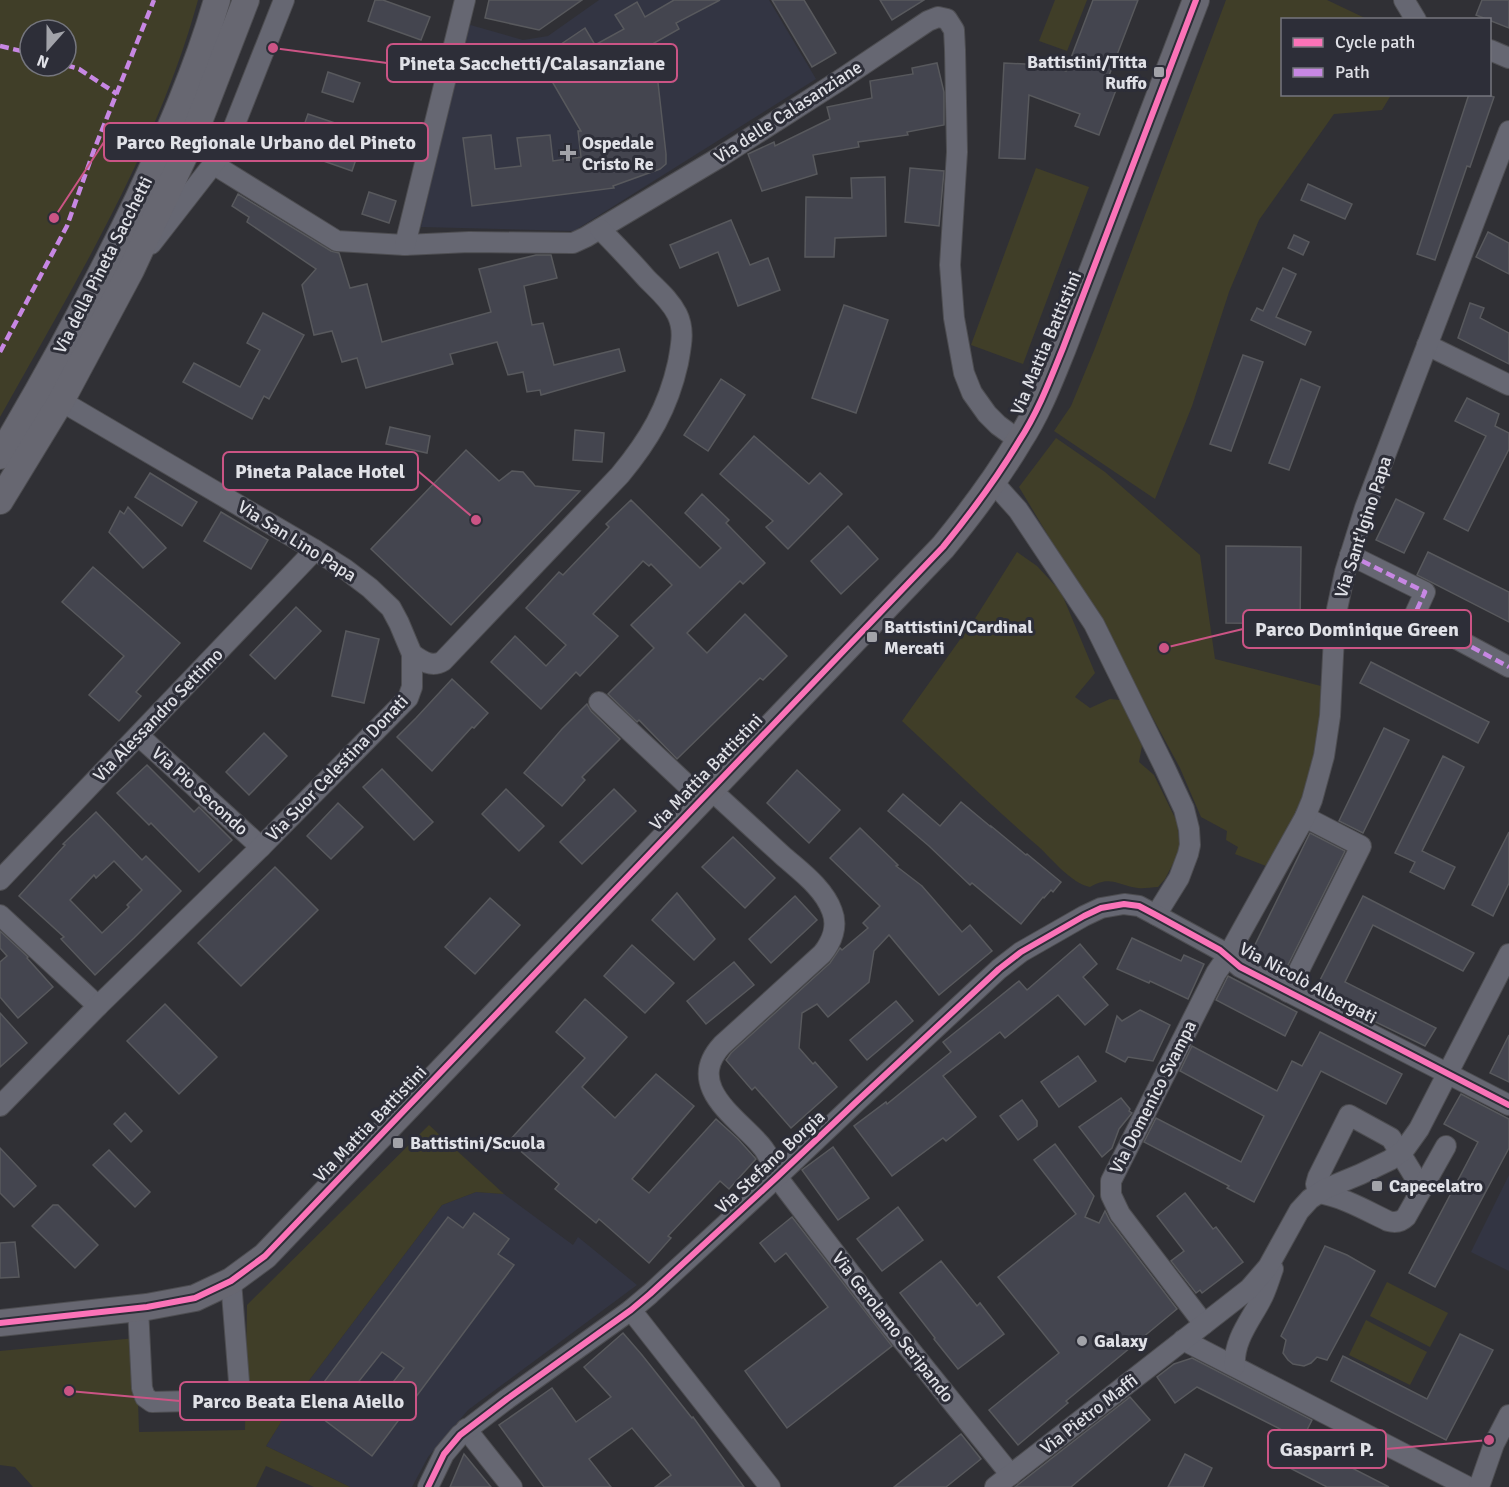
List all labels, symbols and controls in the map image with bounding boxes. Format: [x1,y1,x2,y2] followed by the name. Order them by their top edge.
[18,18,78,78] north arrow
[1281,18,1491,96] legend
[1335,31,1415,53] text: Cycle path
[387,44,677,82] callout: Pineta Sacchetti/Calasanziane
[34,50,52,72] text: N
[399,51,665,76] text: Pineta Sacchetti/Calasanziane
[1027,51,1147,94] place label: Battistini/Titta Ruffo
[710,56,866,168] street label: Via delle Calasanziane
[1335,61,1370,83] text: Path
[1152,65,1166,79] marker: Battistini/Titta Ruffo
[104,123,428,161] callout: Parco Regionale Urbano del Pineto
[116,130,416,155] text: Parco Regionale Urbano del Pineto
[582,132,654,175] place label: Ospedale Cristo Re
[559,144,577,162] marker: Ospedale Cristo Re
[49,173,157,357] street label: Via della Pineta Sacchetti
[1006,268,1086,418] street label: Via Mattia Battistini
[223,452,418,490] callout: Pineta Palace Hotel
[1330,453,1396,601] street label: Via Sant'Igino Papa
[235,459,405,484] text: Pineta Palace Hotel
[234,496,360,586] street label: Via San Lino Papa
[1243,610,1471,648] callout: Parco Dominique Green
[884,616,1033,659] place label: Battistini/Cardinal Mercati
[1255,617,1459,642] text: Parco Dominique Green
[865,630,879,644] marker: Battistini/Cardinal Mercati
[88,644,228,786] street label: Via Alessandro Settimo
[261,690,413,846] street label: Via Suor Celestina Donati
[645,709,767,835] street label: Via Mattia Battistini
[147,742,253,840] street label: Via Pio Secondo
[1236,938,1380,1028] street label: Via Nicolò Albergati
[1105,1017,1201,1177] street label: Via Domenico Svampa
[309,1061,431,1187] street label: Via Mattia Battistini
[711,1106,829,1218] street label: Via Stefano Borgia
[410,1132,545,1154] place label: Battistini/Scuola
[391,1136,405,1150] marker: Battistini/Scuola
[1389,1175,1483,1197] place label: Capecelatro
[1370,1179,1384,1193] marker: Capecelatro
[827,1247,959,1407] street label: Via Gerolamo Seripando
[1094,1330,1148,1352] place label: Galaxy
[1075,1334,1089,1348] marker: Galaxy
[1036,1369,1142,1459] street label: Via Pietro Maffi
[180,1382,416,1420] callout: Parco Beata Elena Aiello
[192,1389,404,1414] text: Parco Beata Elena Aiello
[1268,1430,1386,1468] callout: Gasparri P.
[1280,1437,1374,1462] text: Gasparri P.

